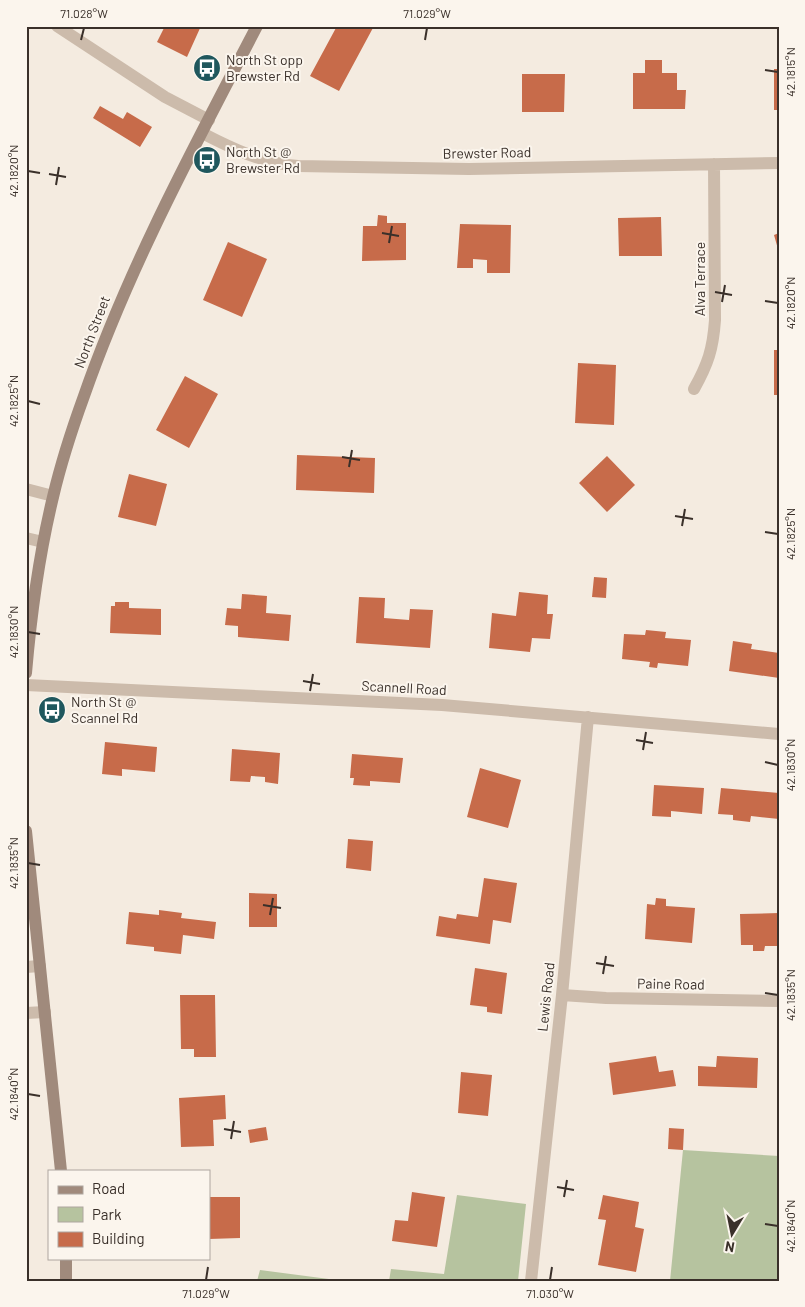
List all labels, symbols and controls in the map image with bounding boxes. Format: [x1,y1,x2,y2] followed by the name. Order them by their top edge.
[60,6,108,20] text: 71.028°W
[403,6,451,20] text: 71.029°W
[783,47,797,97] text: 42.1815°N
[226,51,303,84] place label: North St opp Brewster Rd
[192,53,222,83] bus stop icon: North St opp Brewster Rd
[226,143,300,176] place label: North St @ Brewster Rd
[443,143,531,162] street label: Brewster Road
[6,145,20,197] text: 42.1820°N
[192,145,222,175] bus stop icon: North St @ Brewster Rd
[691,242,708,316] street label: Alva Terrace
[783,277,797,329] text: 42.1820°N
[70,293,113,370] street label: North Street
[6,375,20,427] text: 42.1825°N
[783,508,797,560] text: 42.1825°N
[6,606,20,658] text: 42.1830°N
[361,677,447,698] street label: Scannell Road
[71,693,138,726] place label: North St @ Scannel Rd
[37,695,67,725] bus stop icon: North St @ Scannel Rd
[783,739,797,791] text: 42.1830°N
[6,837,20,889] text: 42.1835°N
[533,962,558,1032] street label: Lewis Road
[783,969,797,1021] text: 42.1835°N
[637,974,705,993] street label: Paine Road
[6,1068,20,1120] text: 42.1840°N
[48,1170,210,1260] legend
[92,1179,125,1197] text: Road
[783,1200,797,1252] text: 42.1840°N
[92,1205,122,1223] text: Park
[708,1210,758,1260] north arrow
[92,1229,145,1247] text: Building
[724,1238,736,1256] text: N
[182,1286,230,1300] text: 71.029°W
[526,1286,574,1300] text: 71.030°W

